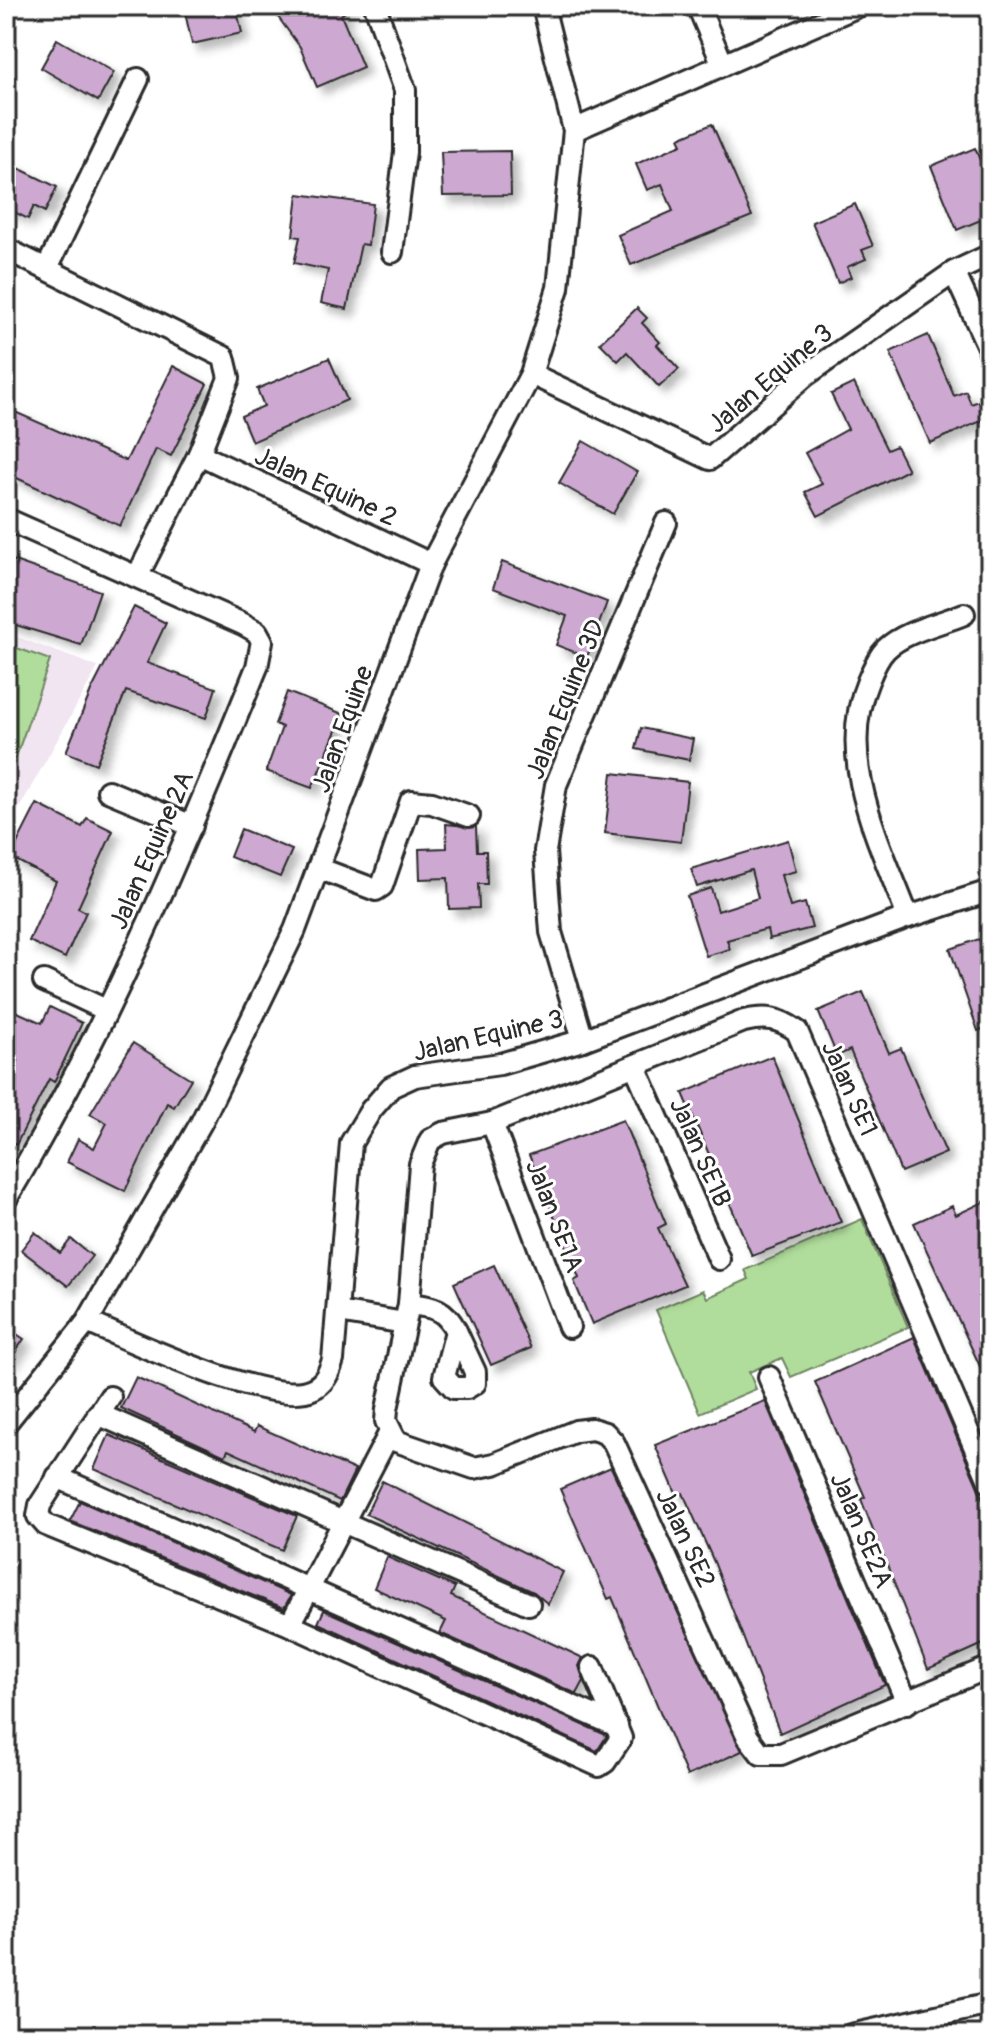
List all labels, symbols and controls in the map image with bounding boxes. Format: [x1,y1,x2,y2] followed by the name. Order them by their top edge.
[702,317,840,440] street label: Jalan Equine 3
[249,440,402,534] street label: Jalan Equine 2
[519,615,613,784] street label: Jalan Equine 3D
[305,661,381,797] street label: Jalan Equine
[103,766,201,935] street label: Jalan Equine 2A
[410,1003,566,1069] street label: Jalan Equine 3
[814,1036,884,1141] street label: Jalan SE1
[662,1093,738,1212] street label: Jalan SE1B
[518,1155,590,1277] street label: Jalan SE1A
[822,1468,900,1593] street label: Jalan SE2A
[648,1484,722,1593] street label: Jalan SE2

